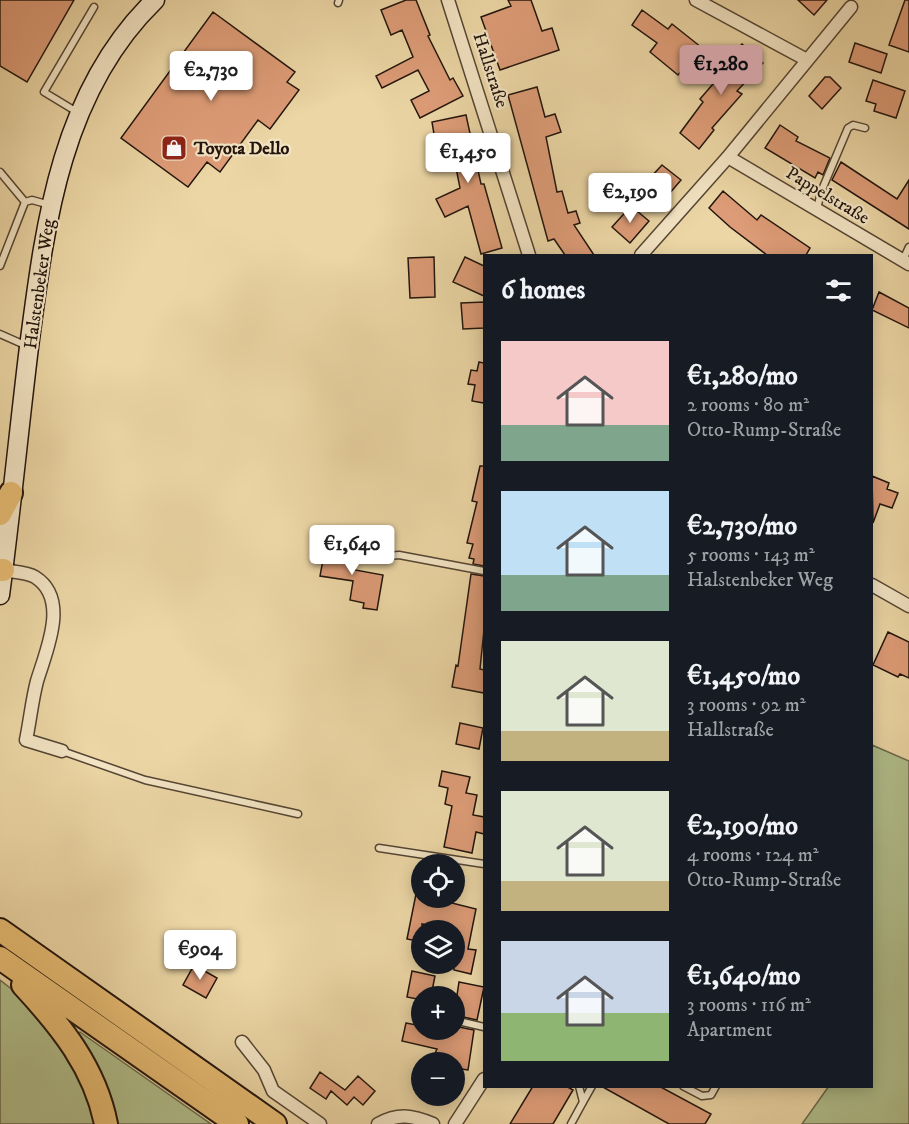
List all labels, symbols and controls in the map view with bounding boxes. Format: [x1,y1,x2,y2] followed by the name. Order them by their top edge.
[468,30,513,111] street label: Hallstraße
[672,45,770,96] pin: €1,280
[162,51,260,102] pin: €2,730
[693,52,749,77] text: €1,280
[184,58,238,83] text: €2,730
[159,133,189,163] shop icon: Toyota Dello
[419,133,517,184] pin: €1,450
[193,138,290,160] place label: Toyota Dello
[440,140,496,165] text: €1,450
[782,162,873,229] street label: Pappelstraße
[581,173,679,224] pin: €2,190
[602,180,658,205] text: €2,190
[20,217,60,351] street label: Halstenbeker Weg
[501,274,585,307] text: 6 homes
[822,274,855,307] icon: filters
[687,360,798,393] text: €1,280/mo
[549,365,621,437] icon: home
[687,393,809,418] text: 2 rooms · 80 m²
[687,418,841,443] text: Otto-Rump-Straße
[687,510,797,543] text: €2,730/mo
[549,515,621,587] icon: home
[303,525,401,576] pin: €1,640
[323,532,381,557] text: €1,640
[687,543,815,568] text: 5 rooms · 143 m²
[687,568,833,593] text: Halstenbeker Weg
[687,660,800,693] text: €1,450/mo
[549,665,621,737] icon: home
[687,693,806,718] text: 3 rooms · 92 m²
[687,718,774,743] text: Hallstraße
[687,810,798,843] text: €2,190/mo
[549,815,621,887] icon: home
[687,843,819,868] text: 4 rooms · 124 m²
[411,854,465,1106] map controls
[411,854,465,908] button: locate
[687,868,841,893] text: Otto-Rump-Straße
[411,920,465,974] button: layers
[164,930,236,981] pin: €904
[178,937,222,962] text: €904
[687,960,800,993] text: €1,640/mo
[549,965,621,1037] icon: home
[411,986,465,1040] button: +
[687,993,811,1018] text: 3 rooms · 116 m²
[687,1018,772,1043] text: Apartment
[411,1052,465,1106] button: −

